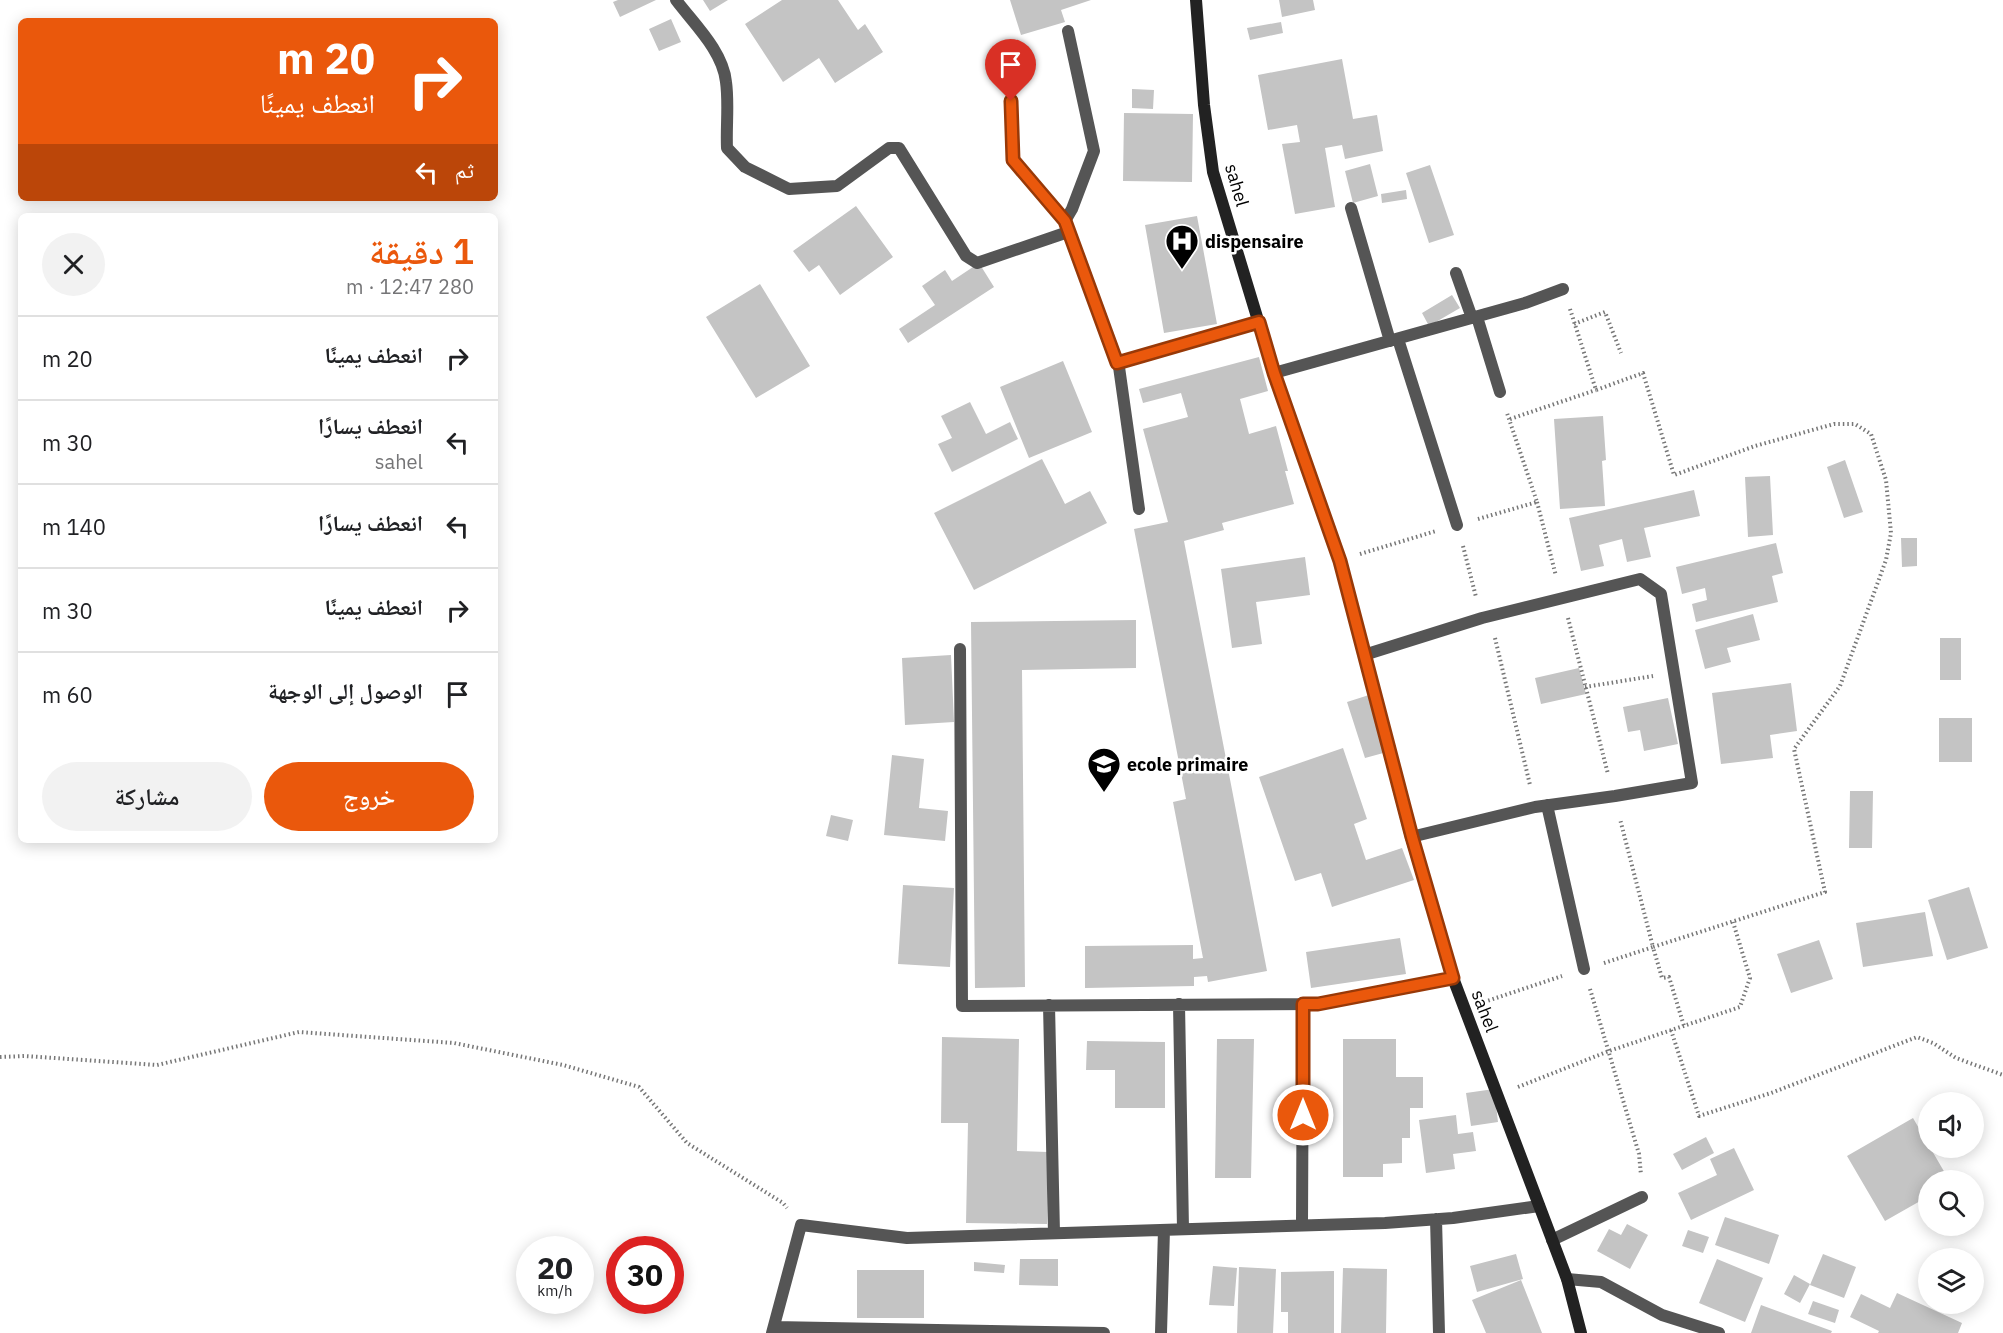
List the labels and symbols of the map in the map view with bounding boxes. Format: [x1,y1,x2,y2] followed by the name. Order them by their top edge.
[985,39,1036,101] pin
[1220,161,1254,209] street label: sahel
[1164,223,1200,270] hospital icon: dispensaire
[1205,230,1304,253] place label: dispensaire
[1086,746,1122,793] school or university icon: ecole primaire
[1127,753,1248,776] place label: ecole primaire
[1466,987,1504,1035] street label: sahel
[1271,1083,1335,1147] position arrow
[606,1236,684,1314] speed limit sign: 30

